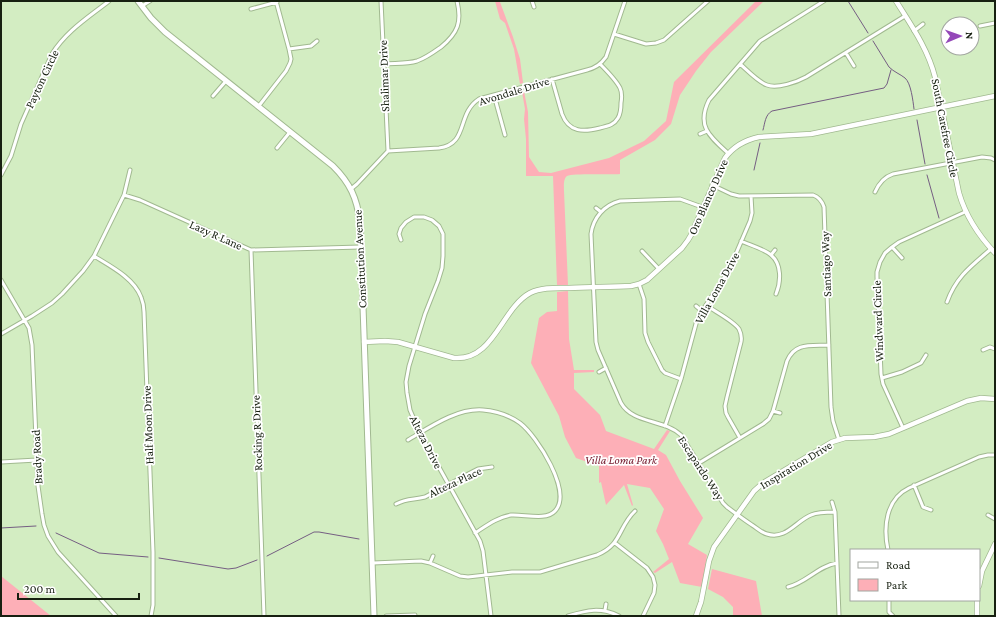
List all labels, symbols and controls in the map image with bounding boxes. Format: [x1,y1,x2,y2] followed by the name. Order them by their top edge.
[940,16,980,56] north arrow
[964,32,976,40] text: N
[376,40,392,112] street label: Shalimar Drive
[22,47,62,111] street label: Payton Circle
[477,74,551,108] street label: Avondale Drive
[929,77,961,179] street label: South Carefree Circle
[685,157,731,237] street label: Oro Blanco Drive
[350,209,370,309] street label: Constitution Avenue
[187,217,245,253] street label: Lazy R Lane
[818,230,834,297] street label: Santiago Way
[692,250,742,326] street label: Villa Loma Drive
[870,280,886,362] street label: Windward Circle
[140,385,156,465] street label: Half Moon Drive
[249,395,265,471] street label: Rocking R Drive
[407,413,445,471] street label: Alteza Drive
[29,429,45,485] street label: Brady Road
[675,433,727,503] street label: Escapardo Way
[757,438,835,492] street label: Inspiration Drive
[585,453,658,467] park label: Villa Loma Park
[426,464,484,500] street label: Alteza Place
[850,549,980,601] legend
[886,558,911,572] text: Road
[18,575,139,601] scale bar
[886,578,908,592] text: Park
[24,582,56,596] text: 200 m

